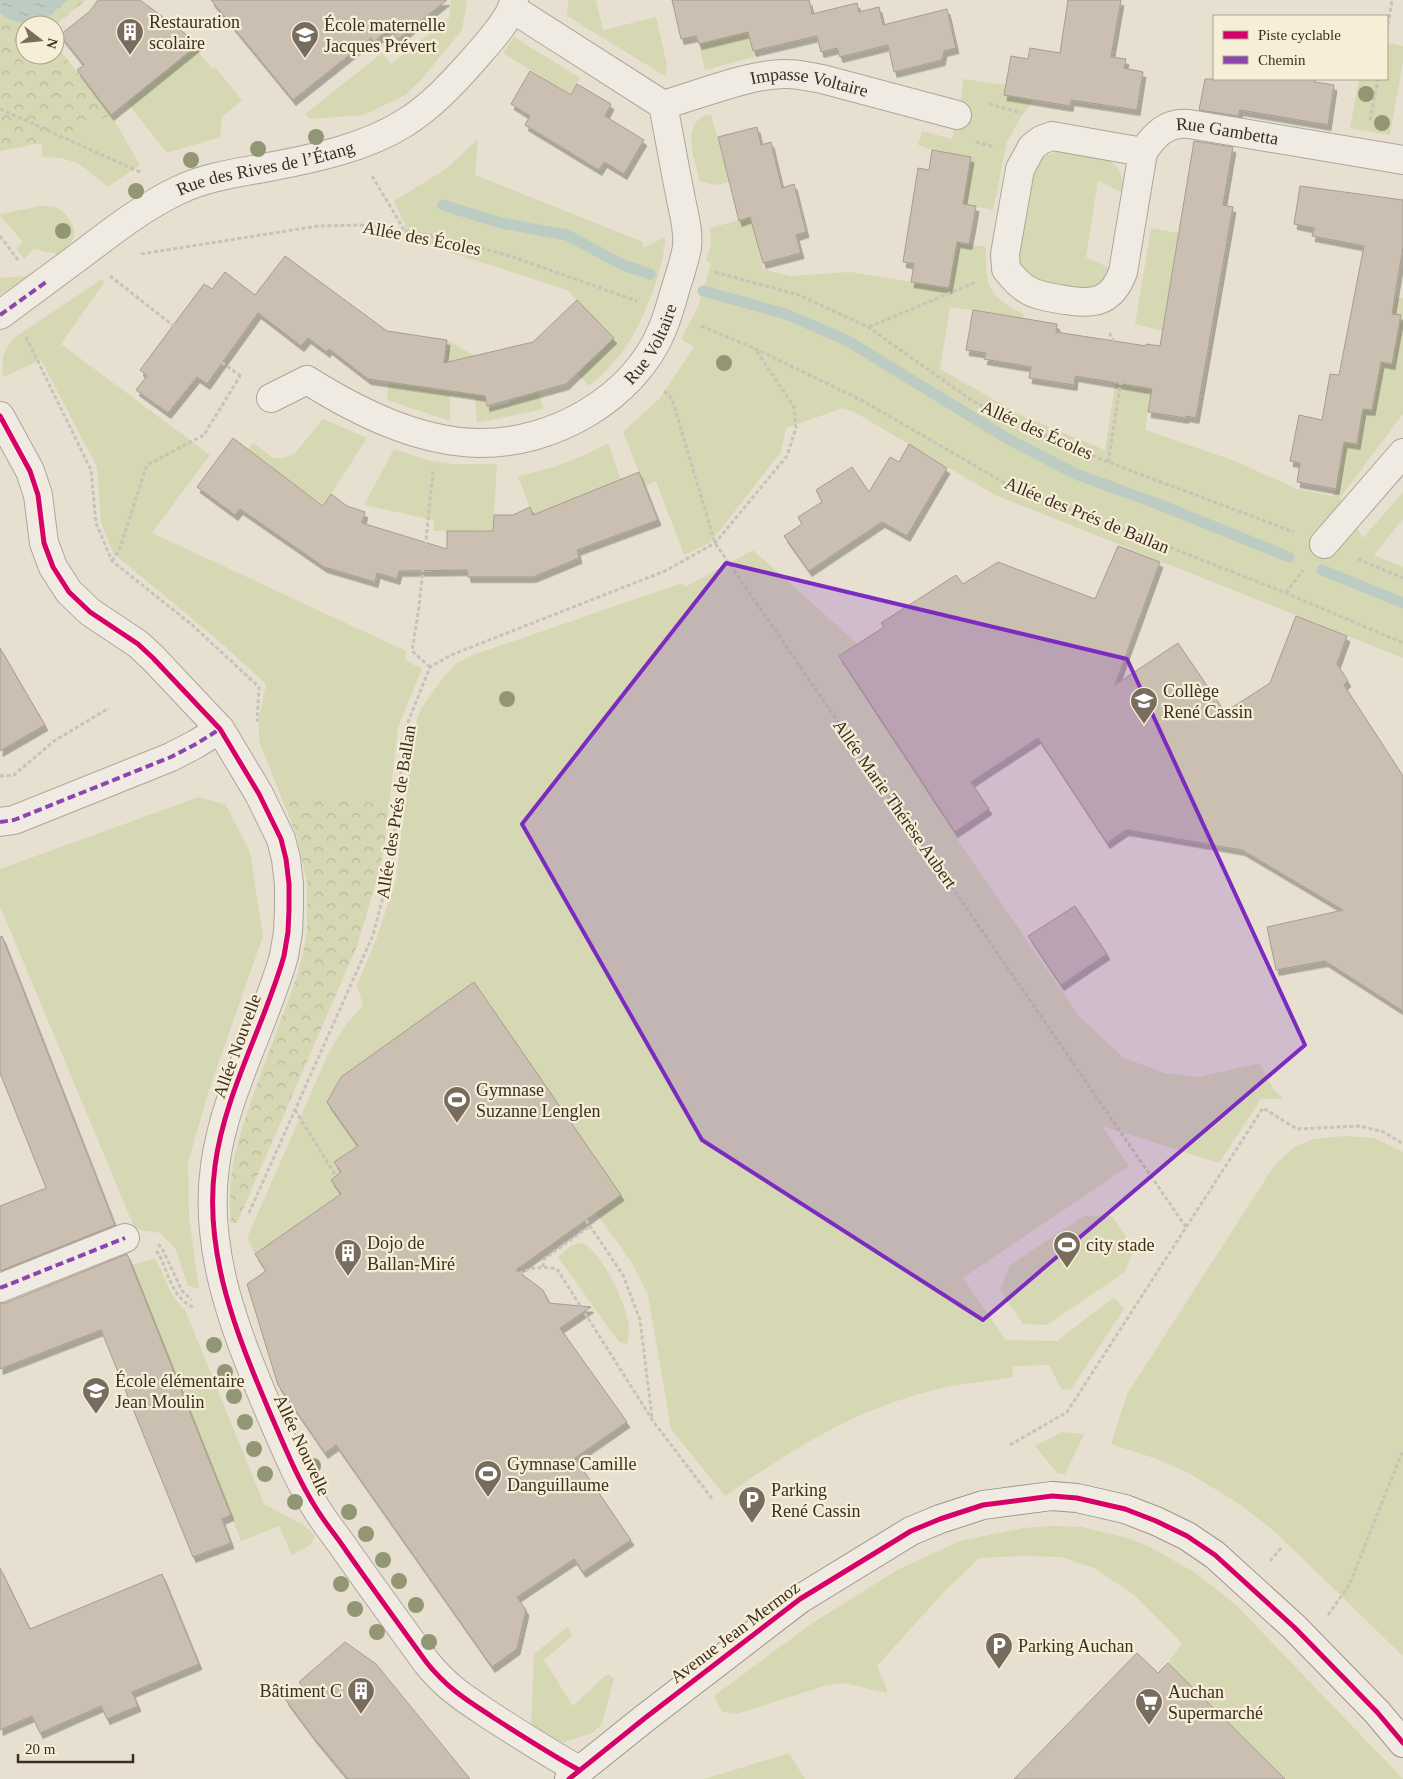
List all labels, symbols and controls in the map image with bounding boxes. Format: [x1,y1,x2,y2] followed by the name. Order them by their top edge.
[149,12,240,53] place label: Restauration scolaire
[324,14,445,56] place label: École maternelle Jacques Prévert
[15,15,65,65] north arrow
[1213,15,1388,80] legend
[115,17,145,56] building icon: Restauration scolaire
[290,20,320,59] school or university icon: École maternelle Jacques Prévert
[1258,27,1341,43] text: Piste cyclable
[43,37,61,50] text: N
[1258,52,1306,68] text: Chemin
[748,64,870,101] street label: Impasse Voltaire
[1175,114,1280,149] street label: Rue Gambetta
[173,137,357,200] street label: Rue des Rives de l’Étang
[361,216,483,259] street label: Allée des Écoles
[620,301,681,389] street label: Rue Voltaire
[978,396,1096,464] street label: Allée des Écoles
[1002,473,1172,557] street label: Allée des Prés de Ballan
[1163,681,1253,722] place label: Collège René Cassin
[1129,686,1159,725] school or university icon: Collège René Cassin
[829,716,961,892] street label: Allée Marie Thérèse Aubert
[372,724,420,900] street label: Allée des Prés de Ballan
[209,991,265,1101] street label: Allée Nouvelle
[476,1080,600,1121] place label: Gymnase Suzanne Lenglen
[442,1085,472,1124] sports icon: Gymnase Suzanne Lenglen
[1052,1230,1082,1269] sports icon: city stade
[367,1233,455,1274] place label: Dojo de Ballan-Miré
[1086,1235,1154,1255] place label: city stade
[333,1238,363,1277] building icon: Dojo de Ballan-Miré
[115,1370,244,1412] place label: École élémentaire Jean Moulin
[81,1376,111,1415] school or university icon: École élémentaire Jean Moulin
[270,1391,334,1499] street label: Allée Nouvelle
[507,1454,636,1495] place label: Gymnase Camille Danguillaume
[473,1459,503,1498] sports icon: Gymnase Camille Danguillaume
[771,1480,861,1521] place label: Parking René Cassin
[737,1485,767,1524] parking icon: Parking René Cassin
[666,1577,804,1687] street label: Avenue Jean Mermoz
[984,1631,1014,1670] parking icon: Parking Auchan
[1018,1636,1133,1656] place label: Parking Auchan
[346,1676,376,1715] building icon: Bâtiment C
[260,1681,342,1701] place label: Bâtiment C
[1168,1682,1263,1723] place label: Auchan Supermarché
[1134,1687,1164,1726] supermarket icon: Auchan Supermarché
[18,1732,132,1764] scale bar
[25,1741,56,1757] text: 20 m

